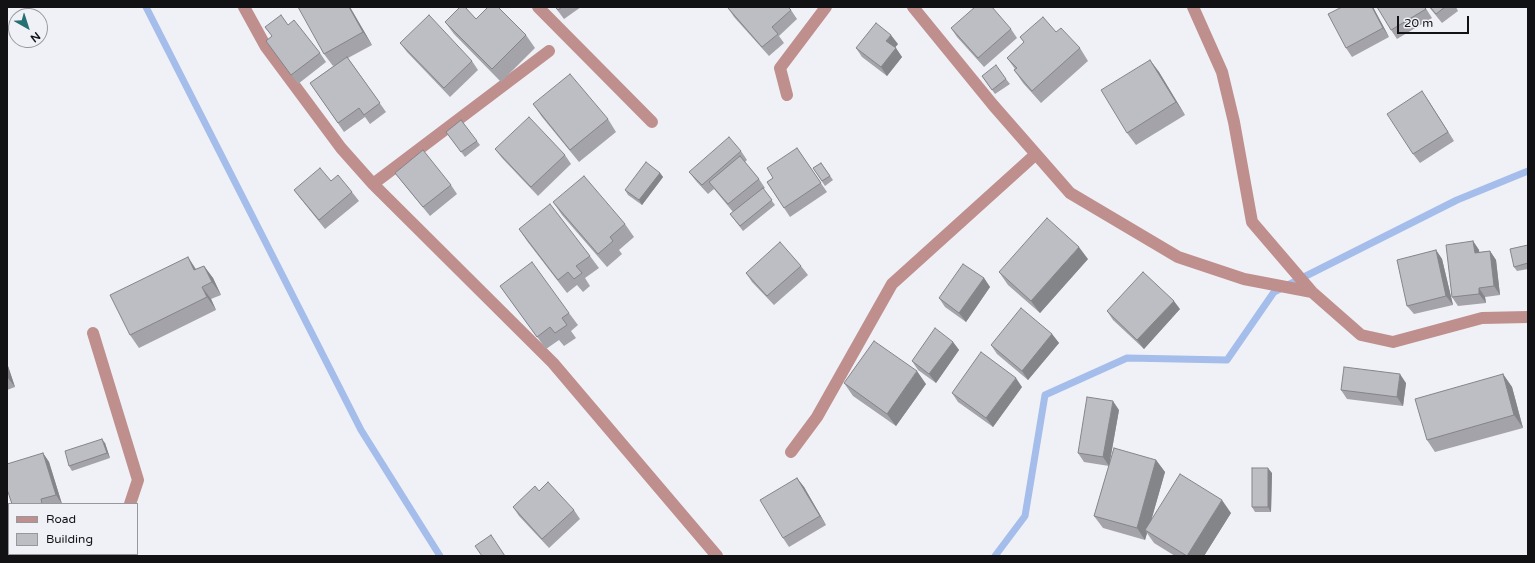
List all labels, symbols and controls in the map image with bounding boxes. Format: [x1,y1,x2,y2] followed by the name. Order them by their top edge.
[8,8,48,48] north arrow
[1399,8,1471,34] scale bar
[1404,16,1433,30] text: 20 m
[28,29,43,45] text: N
[8,503,138,555] legend
[46,512,76,526] text: Road
[46,532,93,546] text: Building

